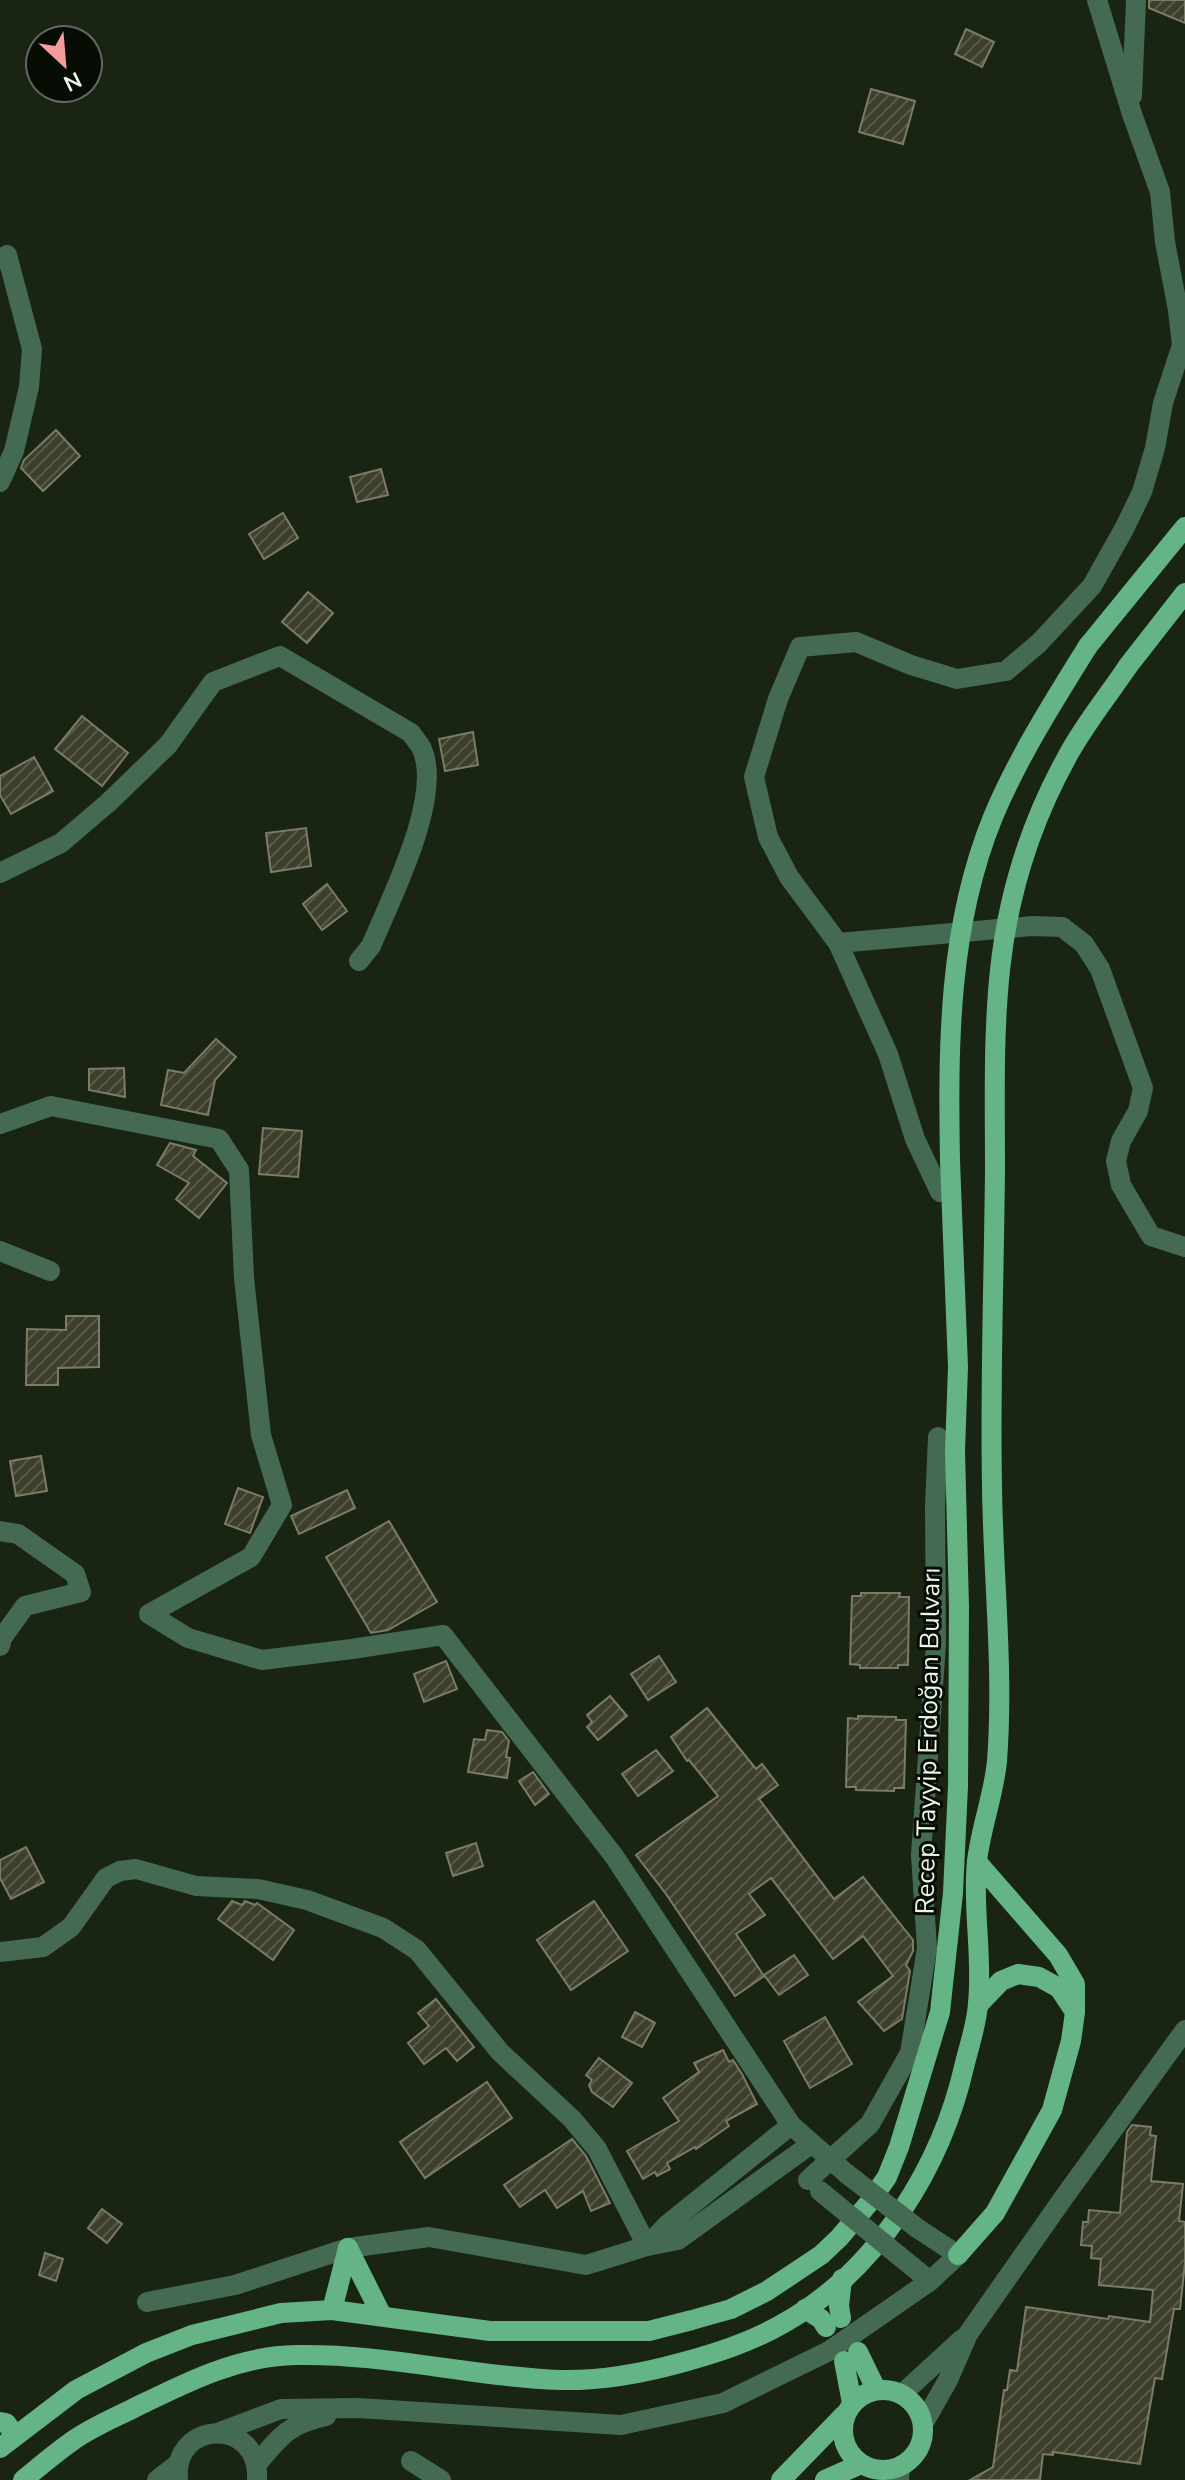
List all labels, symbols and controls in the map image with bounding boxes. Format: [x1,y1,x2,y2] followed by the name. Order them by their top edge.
[24,24,104,104] north arrow
[58,64,86,98] text: N
[907,1567,949,1915] street label: Recep Tayyip Erdoğan Bulvarı

